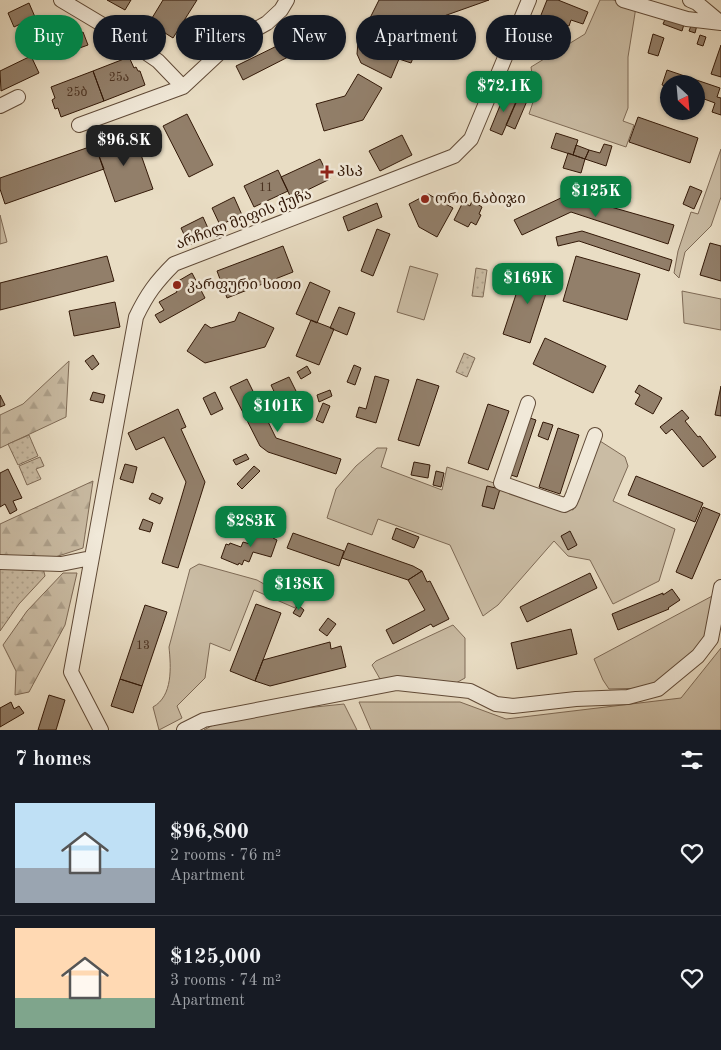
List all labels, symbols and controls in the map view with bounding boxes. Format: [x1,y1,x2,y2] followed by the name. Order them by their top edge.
[15,15,83,60] chip: Buy
[93,15,166,60] chip: Rent
[176,15,263,60] chip: Filters
[273,15,346,60] chip: New
[356,15,476,60] chip: Apartment
[486,15,571,60] chip: House
[463,70,545,113] pin: $72.1K
[109,71,129,84] house number: 25ა
[660,75,705,120] north arrow
[660,75,705,120] map controls
[477,79,531,95] text: $72.1K
[67,86,87,99] house number: 25ბ
[83,124,165,167] pin: $96.8K
[97,133,151,149] text: $96.8K
[337,165,363,180] place label: პსპ
[321,166,333,178] marker: პსპ
[561,176,631,218] pin: $125K
[259,182,273,194] house number: 11
[571,184,621,200] text: $125K
[174,187,314,253] street label: არჩილ მეფის ქუჩა
[435,191,526,207] place label: ორი ნაბიჯი
[419,193,431,205] marker: ორი ნაბიჯი
[493,262,563,305] pin: $169K
[503,271,553,287] text: $169K
[187,278,301,293] place label: კარფური სითი
[171,279,183,291] marker: კარფური სითი
[243,390,313,433] pin: $101K
[253,399,303,415] text: $101K
[216,506,286,548] pin: $283K
[226,514,276,530] text: $283K
[264,568,334,611] pin: $138K
[274,577,324,593] text: $138K
[136,640,150,652] house number: 13
[678,746,706,774] icon: filters
[15,749,91,770] text: 7 homes
[170,822,249,843] text: $96,800
[55,823,115,883] icon: home
[678,839,706,867] icon: heart
[170,848,281,864] text: 2 rooms · 76 m²
[170,868,245,884] text: Apartment
[170,947,261,968] text: $125,000
[55,948,115,1008] icon: home
[678,964,706,992] icon: heart
[170,973,281,989] text: 3 rooms · 74 m²
[170,993,245,1009] text: Apartment

